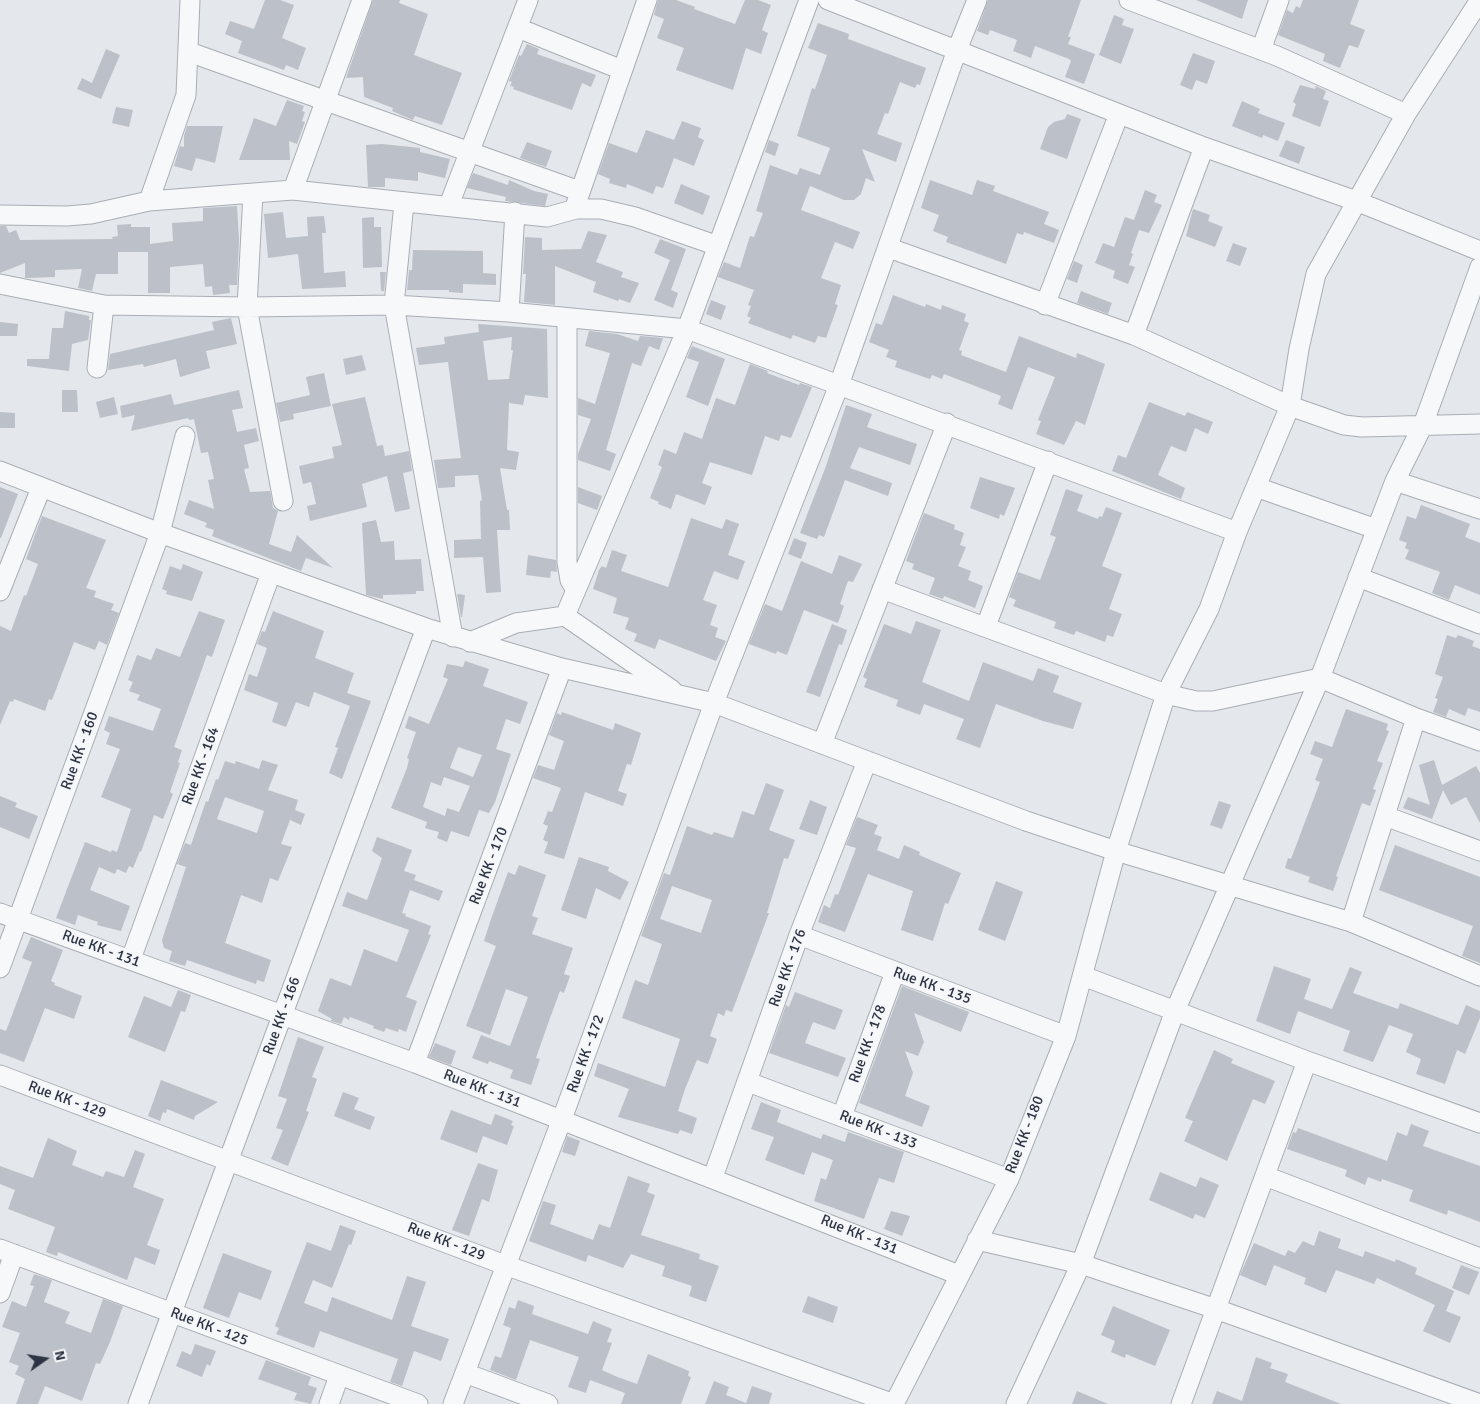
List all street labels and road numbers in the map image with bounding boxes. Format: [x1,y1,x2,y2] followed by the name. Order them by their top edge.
[58,710,102,792] street label: Rue KK - 160
[179,725,223,807] street label: Rue KK - 164
[466,825,512,907] street label: Rue KK - 170
[60,927,142,971] street label: Rue KK - 131
[766,927,810,1009] street label: Rue KK - 176
[891,964,973,1008] street label: Rue KK - 135
[260,975,304,1057] street label: Rue KK - 166
[846,1003,890,1085] street label: Rue KK - 178
[564,1013,608,1095] street label: Rue KK - 172
[441,1066,523,1112] street label: Rue KK - 131
[26,1078,108,1122] street label: Rue KK - 129
[1002,1094,1048,1176] street label: Rue KK - 180
[837,1107,919,1153] street label: Rue KK - 133
[818,1211,900,1259] street label: Rue KK - 131
[405,1219,487,1265] street label: Rue KK - 129
[168,1304,250,1350] street label: Rue KK - 125

